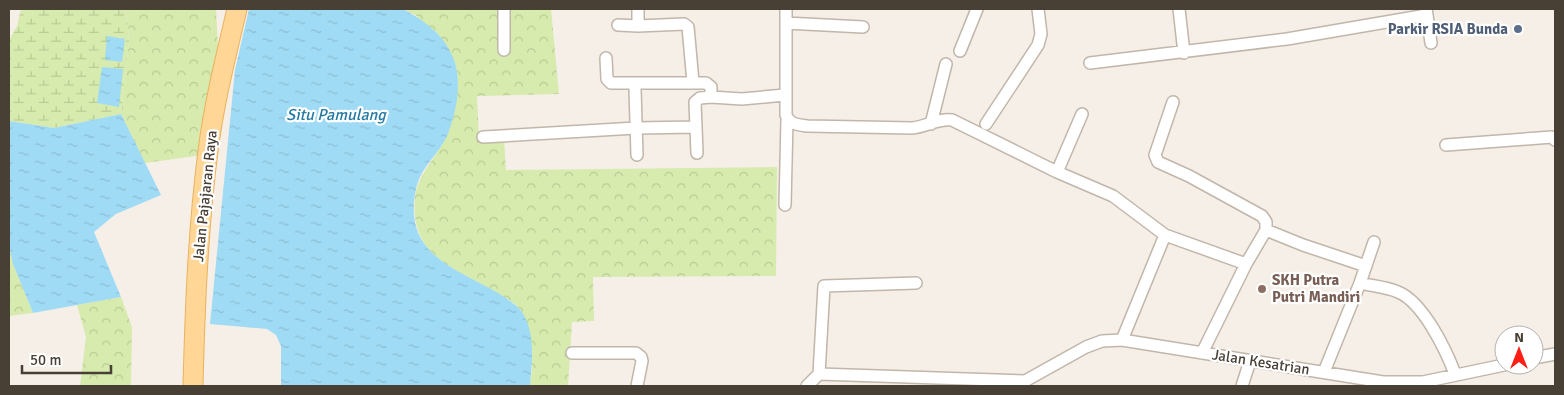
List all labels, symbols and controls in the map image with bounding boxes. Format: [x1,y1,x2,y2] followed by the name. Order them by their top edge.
[1388,20,1508,38] place label: Parkir RSIA Bunda
[1512,23,1524,35] marker: Parkir RSIA Bunda
[286,105,387,125] water label: Situ Pamulang
[189,129,221,263] street label: Jalan Pajajaran Raya
[1272,271,1360,306] place label: SKH Putra Putri Mandiri
[1256,283,1268,295] marker: SKH Putra Putri Mandiri
[1494,325,1544,375] north arrow
[1514,329,1524,346] text: N
[22,342,111,374] scale bar
[1211,345,1311,379] street label: Jalan Kesatrian
[30,351,61,369] text: 50 m

